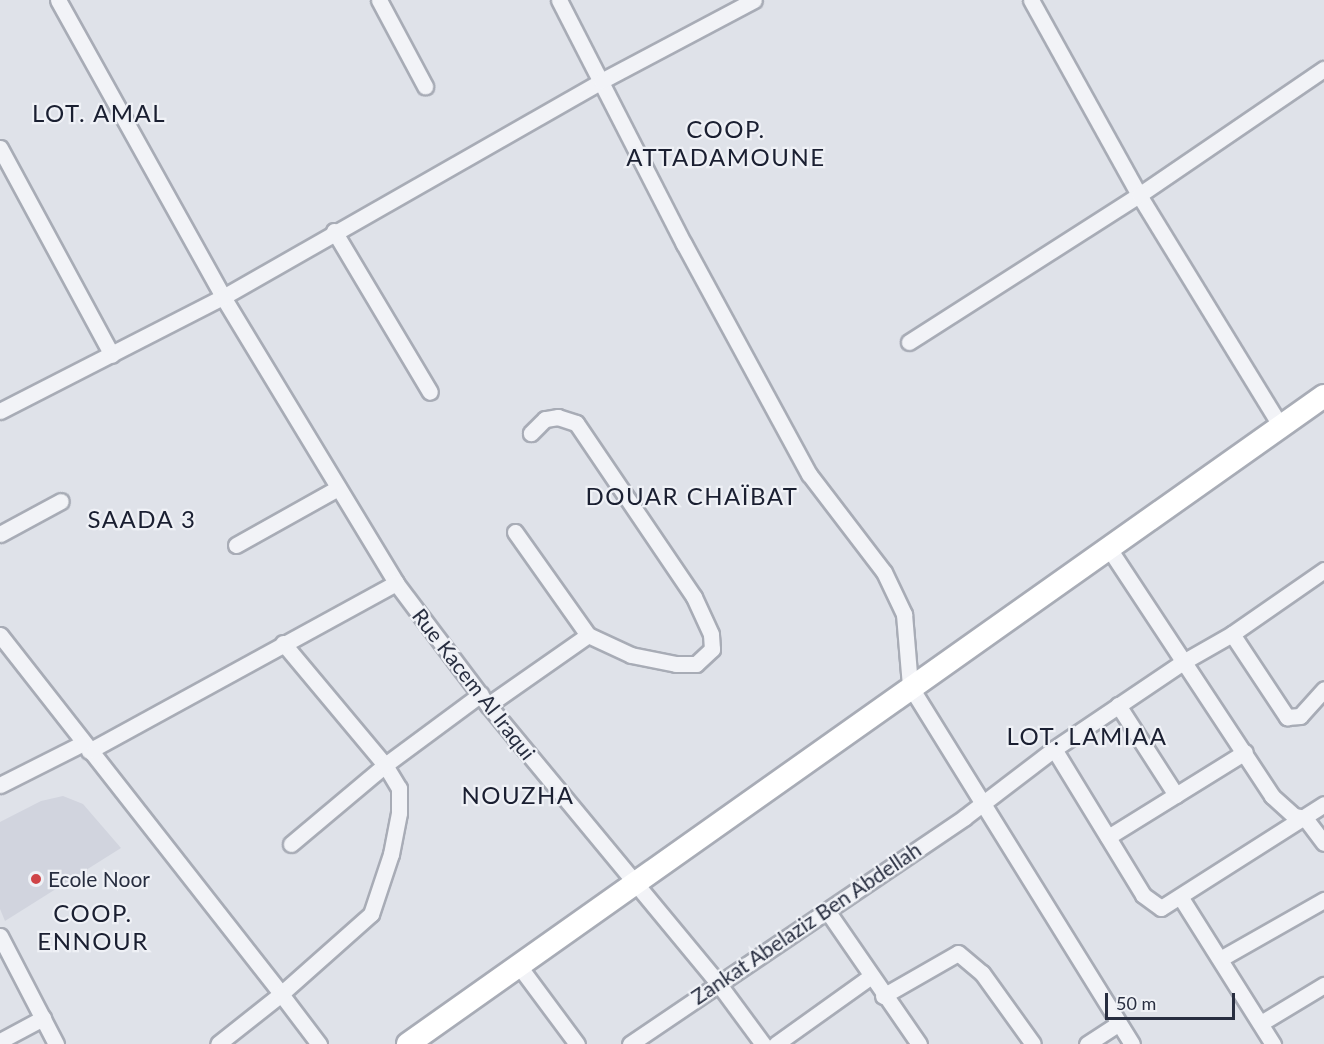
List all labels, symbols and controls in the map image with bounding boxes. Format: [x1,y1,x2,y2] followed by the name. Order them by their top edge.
[32,99,166,127] district label: LOT. AMAL
[626,115,826,171] district label: COOP. ATTADAMOUNE
[586,482,798,510] district label: DOUAR CHAÏBAT
[87,505,197,533] district label: SAADA 3
[407,603,541,765] street label: Rue Kacem Al Iraqui
[1007,722,1167,750] district label: LOT. LAMIAA
[461,781,575,809] district label: NOUZHA
[686,836,926,1010] street label: Zankat Abelaziz Ben Abdellah
[48,866,150,892] place label: Ecole Noor
[29,872,43,886] marker: Ecole Noor
[37,899,149,955] district label: COOP. ENNOUR
[1108,981,1238,1019] scale bar
[1116,992,1156,1014] text: 50 m

